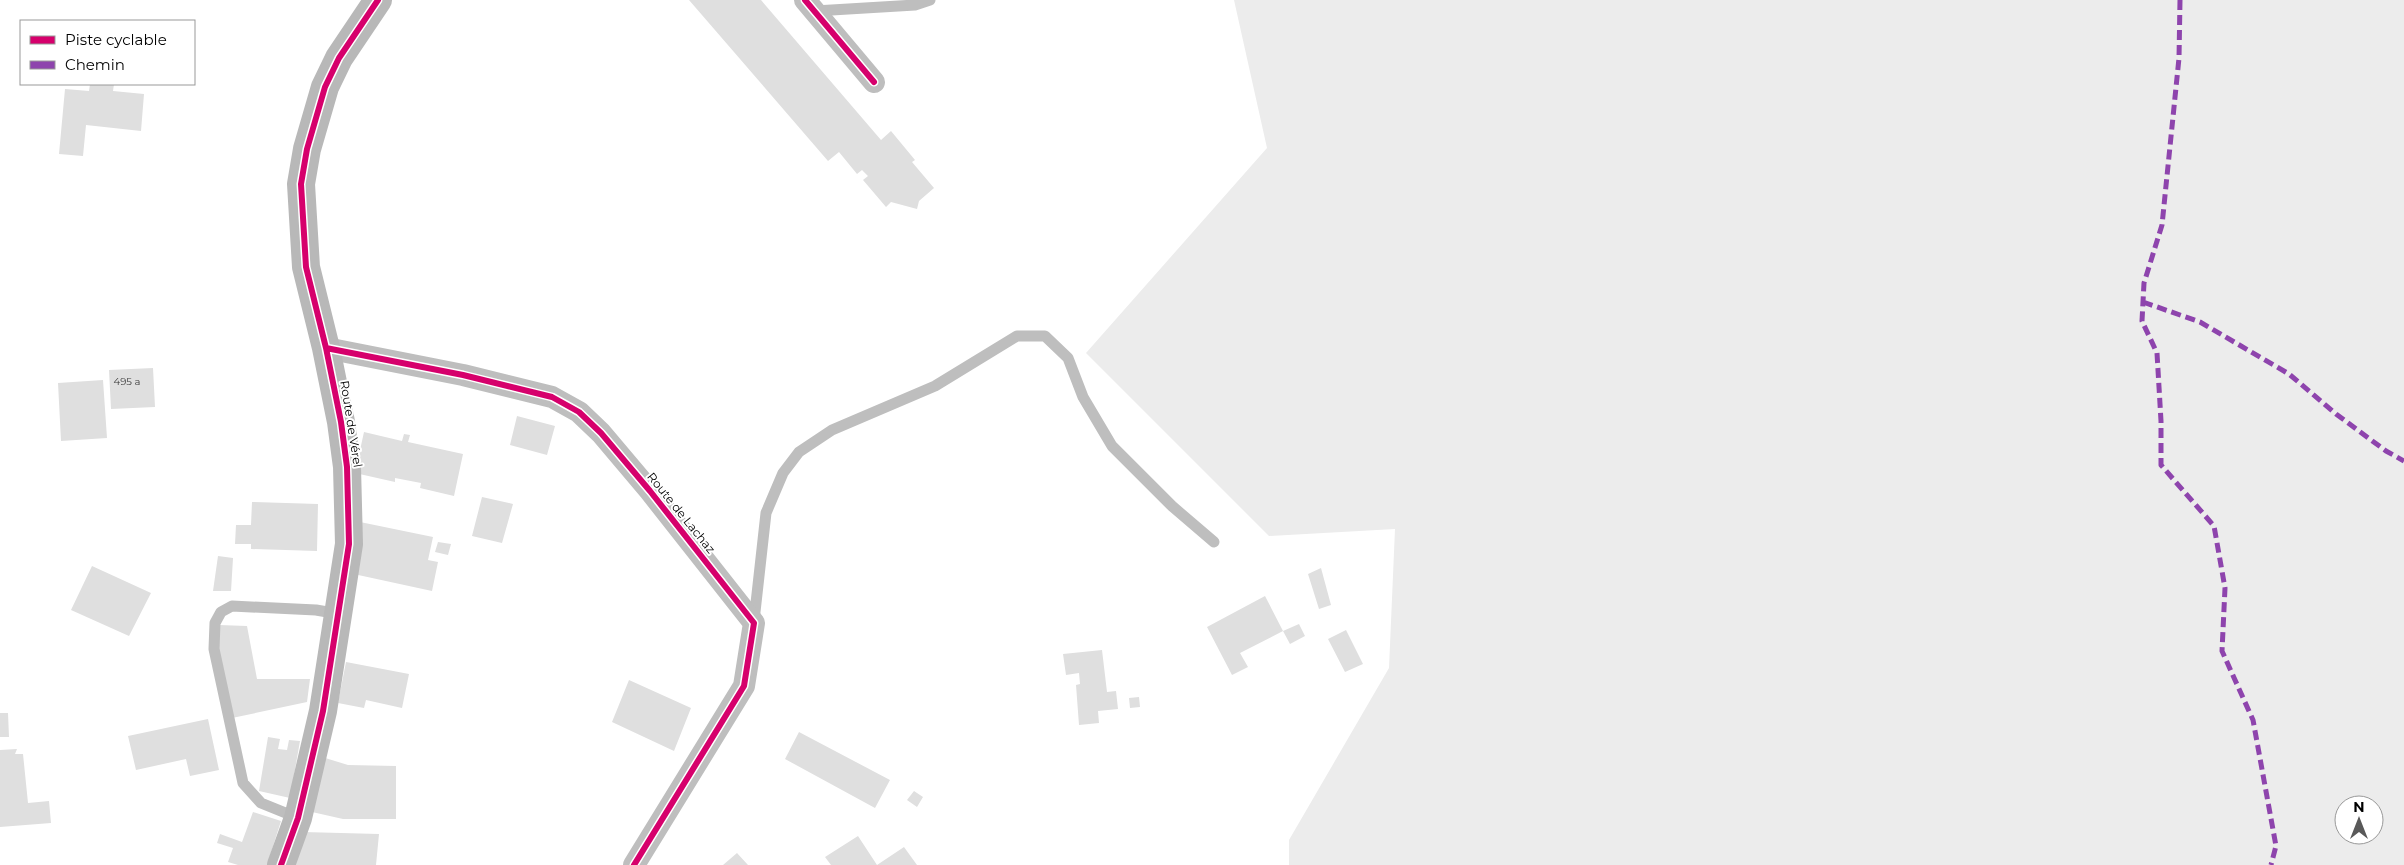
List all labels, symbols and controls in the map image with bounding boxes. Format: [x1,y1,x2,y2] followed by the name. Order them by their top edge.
[20,20,195,85] legend
[65,30,167,49] text: Piste cyclable
[65,55,125,74] text: Chemin
[114,375,140,388] house number: 495 a
[337,379,366,469] street label: Route de Vérel
[644,469,719,556] street label: Route de Lachaz
[2334,795,2384,845] north arrow
[2353,798,2365,816] text: N

